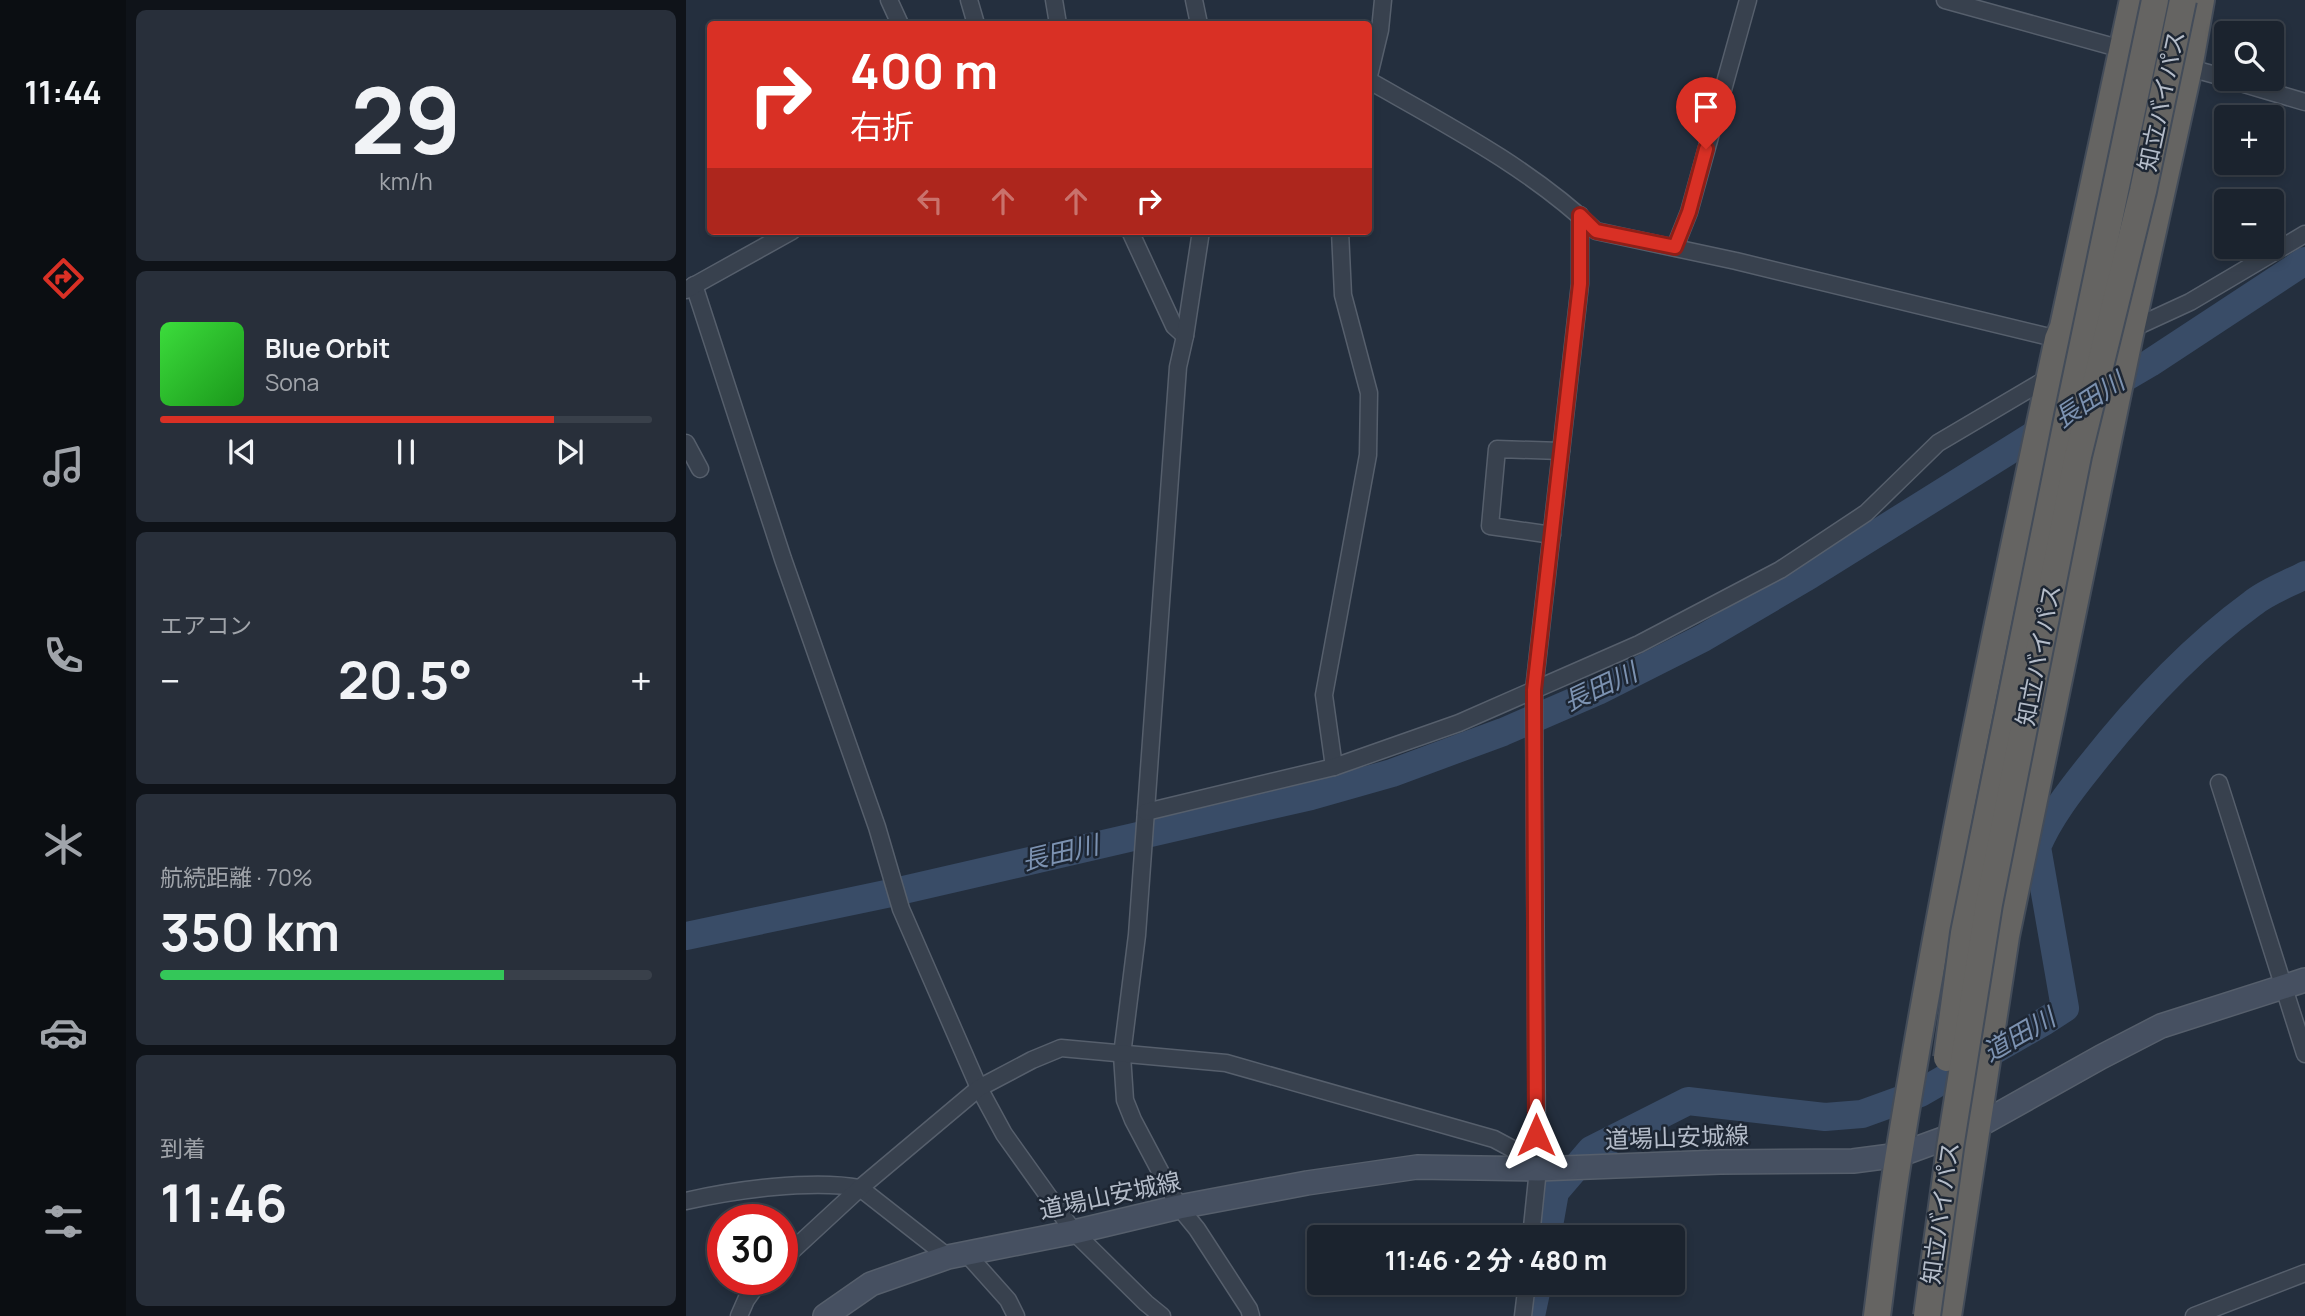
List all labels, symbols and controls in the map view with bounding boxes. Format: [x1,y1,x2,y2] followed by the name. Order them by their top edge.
[2214,21,2284,259] map controls
[2214,21,2284,91] button: search
[2129,27,2192,174] street label: 知立バイパス
[850,37,998,104] text: 400 m
[735,49,826,140] icon: right
[351,57,461,181] text: 29
[24,70,102,114] text: 11:44
[1676,77,1736,149] pin
[1687,88,1725,126] icon: arrive
[850,104,914,148] text: 右折
[2214,105,2284,175] button: +
[379,165,433,197] text: km/h
[911,182,949,220] icon: left
[984,182,1022,220] icon: ahead
[1057,182,1095,220] icon: ahead
[1130,182,1168,220] icon: right
[2214,189,2284,259] button: −
[39,254,88,303] icon: directions
[265,330,390,366] text: Blue Orbit
[2046,361,2133,436] water label: 長田川
[265,366,319,398] text: Sona
[223,433,261,471] icon: previous
[387,433,425,471] icon: pause
[551,433,589,471] icon: next
[39,442,88,491] icon: music
[2008,581,2067,728] street label: 知立バイパス
[160,609,252,641] text: エアコン
[39,631,88,680] icon: phone
[338,644,473,715] text: 20.5°
[1557,652,1645,719] water label: 長田川
[160,654,181,706] text: −
[630,654,652,706] text: +
[39,820,88,869] icon: climate
[1018,825,1105,878] water label: 長田川
[160,861,313,893] text: 航続距離 · 70%
[160,896,340,967] text: 350 km
[1976,998,2064,1069] water label: 道田川
[39,1008,88,1057] icon: car
[1499,1098,1573,1172] position arrow
[1604,1117,1749,1156] street label: 道場山安城線
[160,1132,206,1164] text: 到着
[1913,1139,1966,1286] street label: 知立バイパス
[1036,1163,1184,1226] street label: 道場山安城線
[160,1167,287,1238] text: 11:46
[39,1197,88,1246] icon: filters
[707,1204,798,1295] speed limit sign: 30
[1385,1242,1607,1278] text: 11:46 · 2 分 · 480 m

